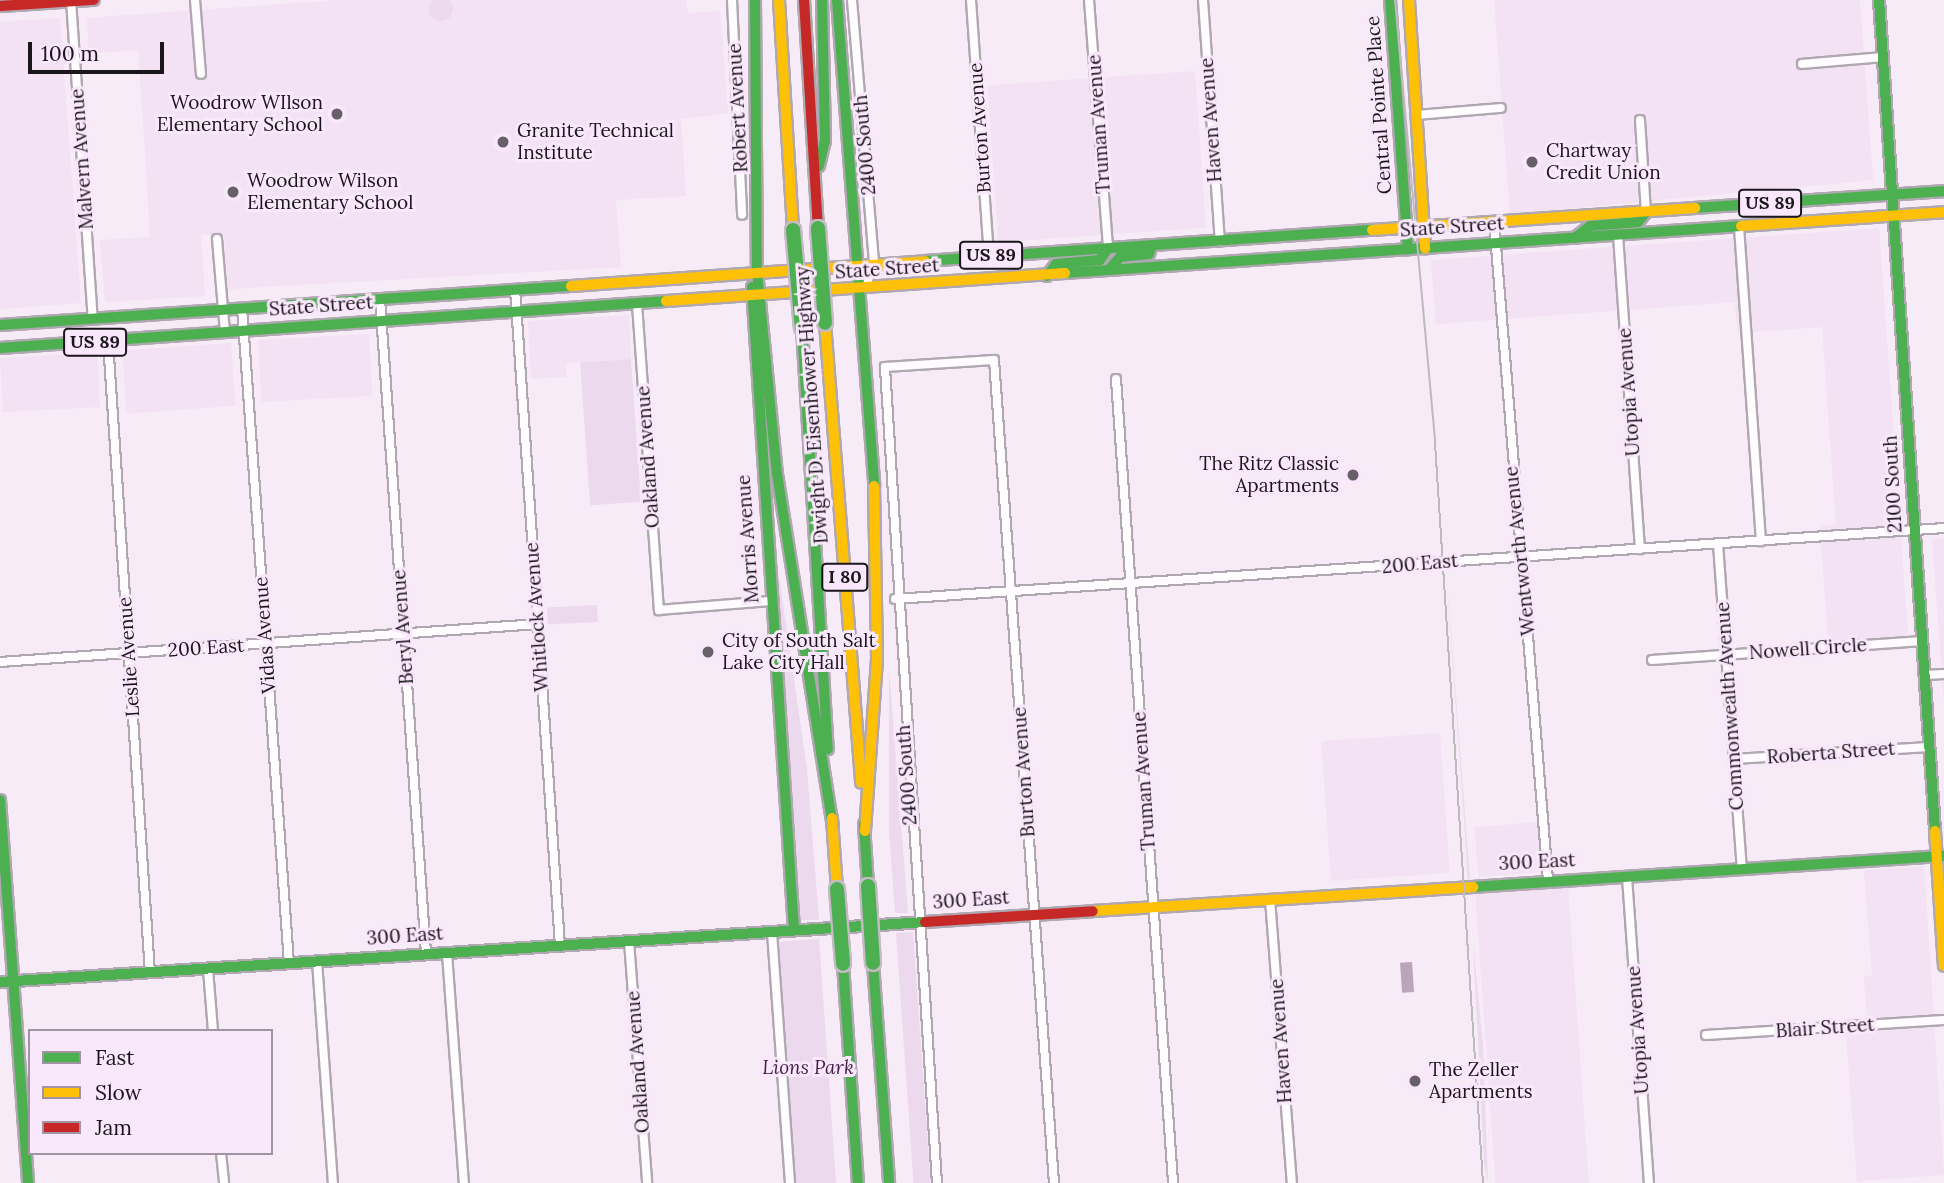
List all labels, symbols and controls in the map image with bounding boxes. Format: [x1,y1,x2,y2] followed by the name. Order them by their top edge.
[1361,15,1397,195] street label: Central Pointe Place
[32,28,168,72] scale bar
[41,40,99,67] text: 100 m
[723,43,753,173] street label: Robert Avenue
[1083,54,1115,194] street label: Truman Avenue
[1195,57,1227,183] street label: Haven Avenue
[964,62,996,194] street label: Burton Avenue
[66,88,98,230] street label: Malvern Avenue
[157,92,323,136] place label: Woodrow WIlson Elementary School
[849,94,881,196] street label: 2400 South
[329,106,345,122] marker: Woodrow WIlson Elementary School
[517,120,674,164] place label: Granite Technical Institute
[495,134,511,150] marker: Granite Technical Institute
[1546,140,1661,184] place label: Chartway Credit Union
[1524,154,1540,170] marker: Chartway Credit Union
[247,170,413,214] place label: Woodrow Wilson Elementary School
[225,184,241,200] marker: Woodrow Wilson Elementary School
[1737,188,1803,218] road number: US 89
[1399,212,1505,242] street label: State Street
[958,241,1024,270] road number: US 89
[834,254,940,284] street label: State Street
[791,265,833,545] street label: Dwight D. Eisenhower Highway
[268,291,374,321] street label: State Street
[1613,327,1645,457] street label: Utopia Avenue
[62,328,128,356] road number: US 89
[632,385,664,529] street label: Oakland Avenue
[1879,435,1907,533] street label: 2100 South
[1199,453,1339,497] place label: The Ritz Classic Apartments
[1500,465,1540,637] street label: Wentworth Avenue
[1345,467,1361,483] marker: The Ritz Classic Apartments
[732,474,764,604] street label: Morris Avenue
[520,541,554,693] street label: Whitlock Avenue
[1381,549,1459,579] street label: 200 East
[820,562,870,592] road number: I 80
[388,569,418,685] street label: Beryl Avenue
[250,576,280,694] street label: Vidas Avenue
[113,596,145,718] street label: Leslie Avenue
[1711,601,1749,811] street label: Commonwealth Avenue
[722,630,876,674] place label: City of South Salt Lake City Hall
[167,634,245,662] street label: 200 East
[1748,634,1868,664] street label: Nowell Circle
[700,644,716,660] marker: City of South Salt Lake City Hall
[1008,706,1040,838] street label: Burton Avenue
[1128,711,1160,851] street label: Truman Avenue
[892,724,922,826] street label: 2400 South
[1766,737,1896,769] street label: Roberta Street
[1498,849,1576,875] street label: 300 East
[932,886,1010,914] street label: 300 East
[366,922,444,950] street label: 300 East
[1622,965,1654,1095] street label: Utopia Avenue
[1265,978,1297,1104] street label: Haven Avenue
[622,990,654,1134] street label: Oakland Avenue
[1775,1013,1875,1043] street label: Blair Street
[28,1029,273,1155] legend
[95,1044,134,1071] text: Fast
[762,1057,854,1079] park label: Lions Park
[1429,1059,1533,1103] place label: The Zeller Apartments
[1407,1073,1423,1089] marker: The Zeller Apartments
[95,1079,142,1106] text: Slow
[95,1114,132,1141] text: Jam

